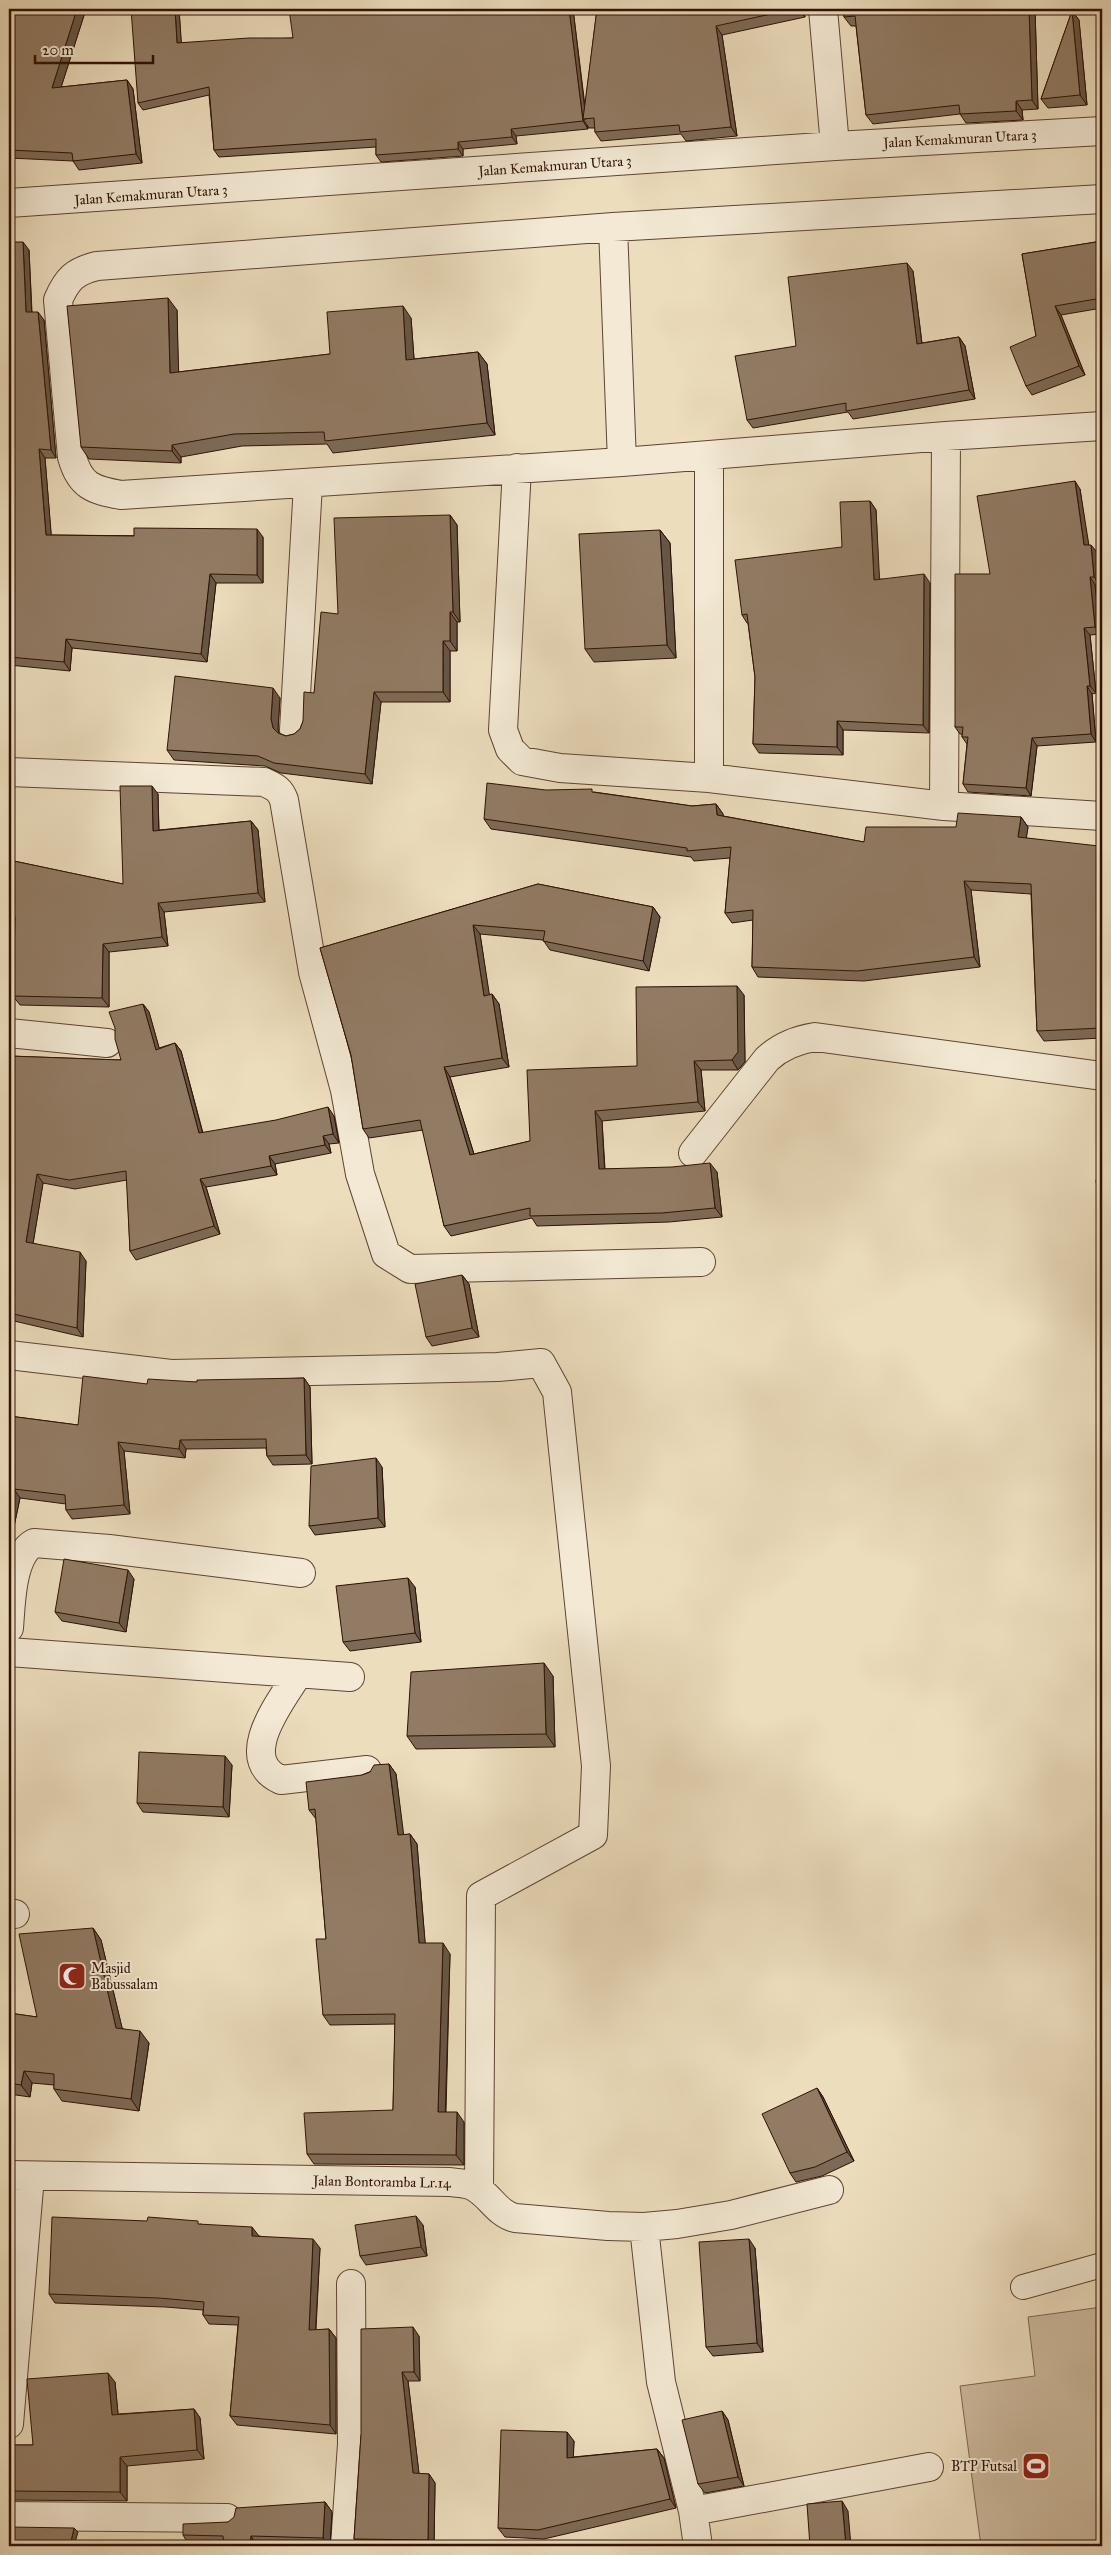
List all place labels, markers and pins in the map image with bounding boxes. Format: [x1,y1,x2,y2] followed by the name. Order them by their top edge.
[91,1960,158,1993] place label: Masjid Babussalam
[57,1961,87,1991] mosque icon: Masjid Babussalam
[1021,2451,1051,2481] sports icon: BTP Futsal
[951,2458,1017,2475] place label: BTP Futsal

